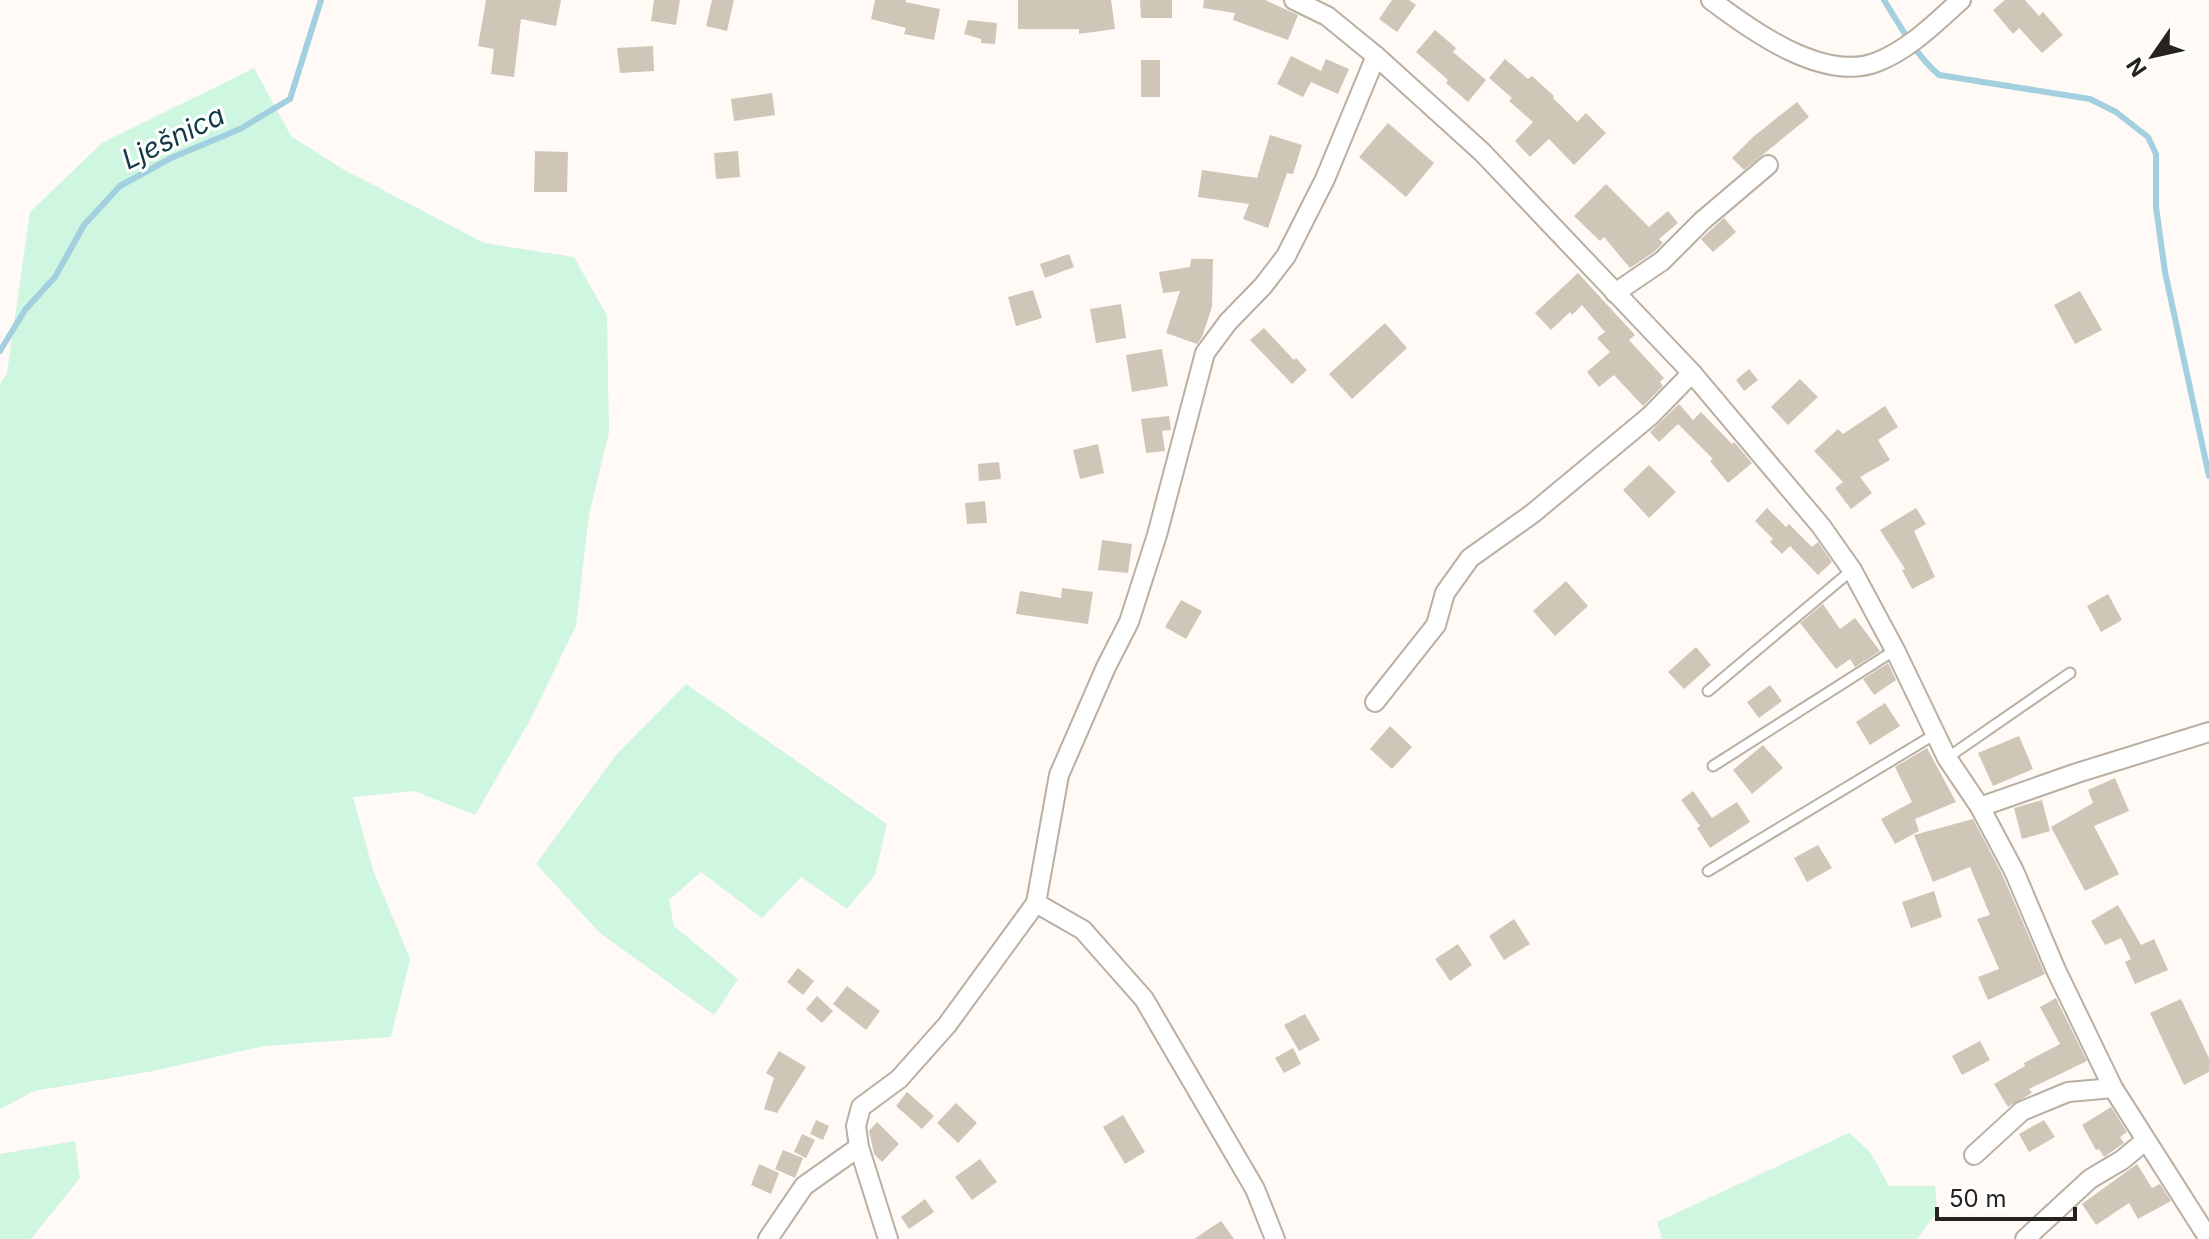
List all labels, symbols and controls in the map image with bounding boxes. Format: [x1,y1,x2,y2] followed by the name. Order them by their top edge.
[2113,16,2193,96] north arrow
[2121,53,2152,81] text: N
[116,98,230,176] water label: Lješnica
[1937,1171,2075,1221] scale bar
[1949,1184,2007,1213] text: 50 m

